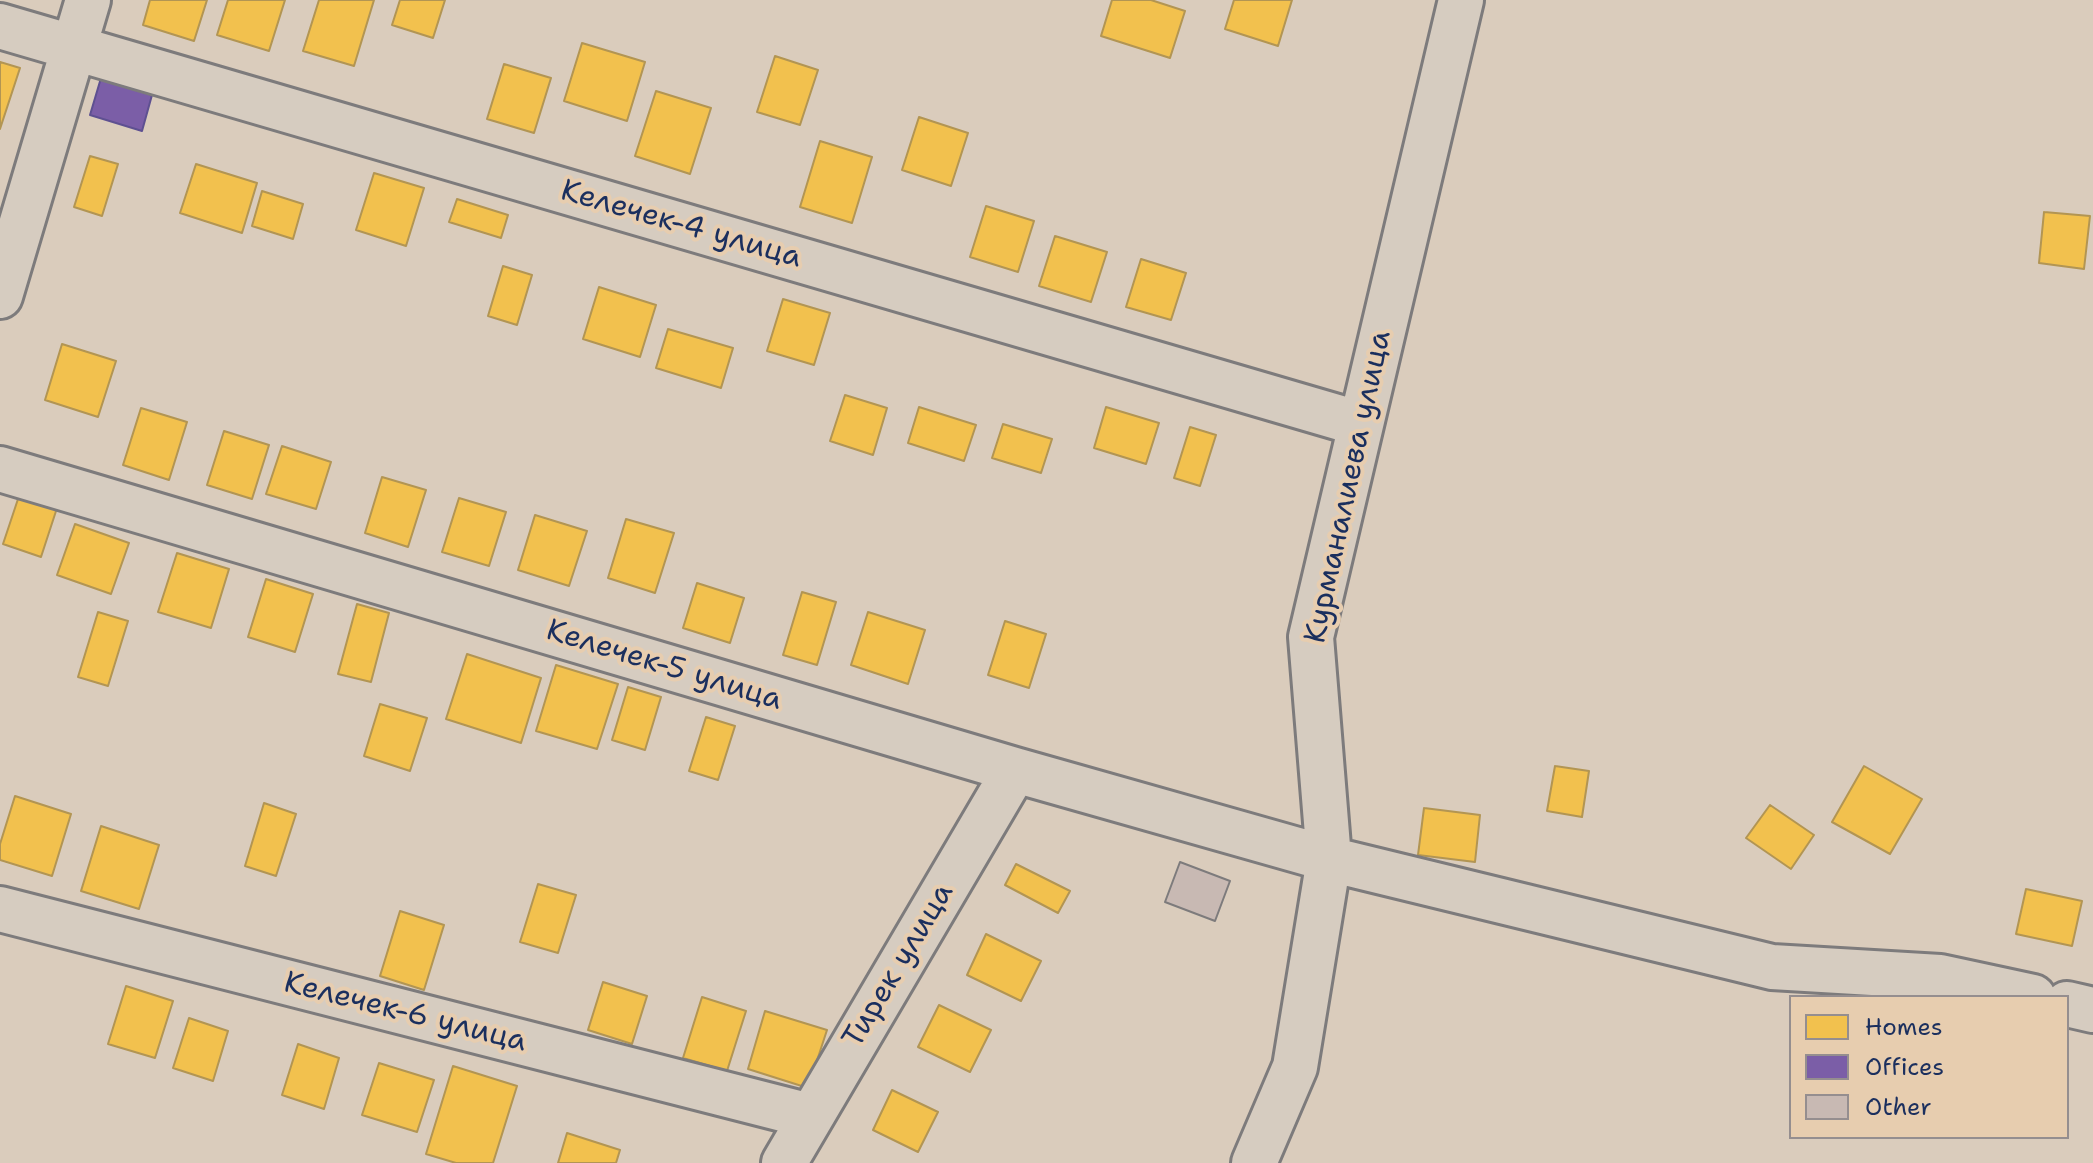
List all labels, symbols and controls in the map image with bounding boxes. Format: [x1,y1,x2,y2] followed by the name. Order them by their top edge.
[557,173,805,277] street label: Келечек-4 улица
[1298,327,1400,647] street label: Курманалиева улица
[542,613,786,719] street label: Келечек-5 улица
[836,877,962,1055] street label: Тирек улица
[280,965,530,1061] street label: Келечек-6 улица
[1789,995,2069,1139] legend
[1865,1011,1943,1043] text: Homes
[1865,1051,1944,1083] text: Offices
[1865,1091,1932,1123] text: Other

